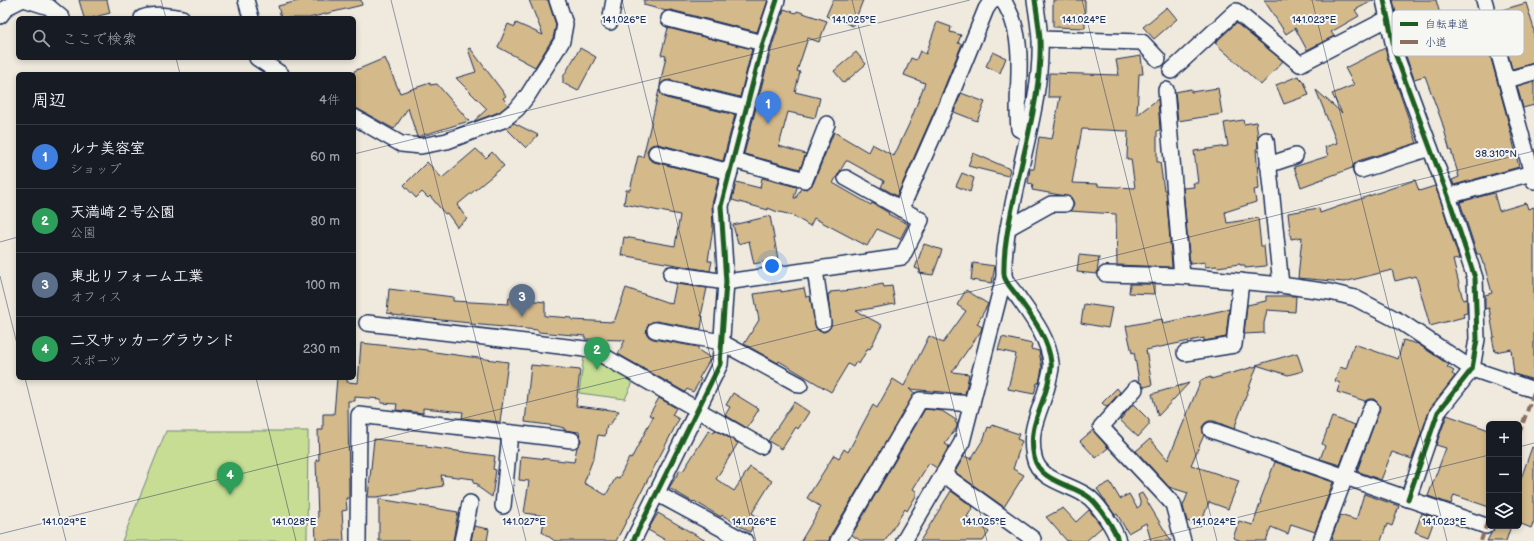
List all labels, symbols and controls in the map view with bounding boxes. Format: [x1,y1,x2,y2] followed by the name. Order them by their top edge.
[1392,10,1524,56] legend
[602,14,647,26] text: 141.026°E
[832,14,877,26] text: 141.025°E
[1062,14,1107,26] text: 141.024°E
[1292,14,1337,26] text: 141.023°E
[16,16,356,60] search box
[1425,18,1469,31] text: 自転車道
[30,27,52,49] icon: search
[62,30,137,49] text: ここで検索
[1425,36,1447,49] text: 小道
[32,91,66,111] text: 周辺
[755,91,781,124] pin: 1
[319,92,340,108] text: 4件
[70,139,145,158] text: ルナ美容室
[1475,148,1517,160] text: 38.310°N
[42,149,48,165] text: 1
[310,149,340,165] text: 60 m
[70,161,121,177] text: ショップ
[70,203,175,222] text: 天満崎２号公園
[41,213,49,229] text: 2
[311,213,340,229] text: 80 m
[70,225,96,241] text: 公園
[762,256,782,276] your location
[70,267,203,286] text: 東北リフォーム工業
[41,277,49,293] text: 3
[305,277,340,293] text: 100 m
[509,284,535,317] pin: 3
[70,289,122,305] text: オフィス
[70,331,235,350] text: 二又サッカーグラウンド
[584,337,610,370] pin: 2
[41,341,49,357] text: 4
[303,341,340,357] text: 230 m
[70,353,122,369] text: スポーツ
[1486,421,1522,529] map controls
[1486,421,1522,457] button: +
[1486,457,1522,493] button: −
[217,462,243,495] pin: 4
[1486,493,1522,529] button: layers
[42,516,87,528] text: 141.029°E
[272,516,317,528] text: 141.028°E
[502,516,546,528] text: 141.027°E
[732,516,777,528] text: 141.026°E
[962,516,1007,528] text: 141.025°E
[1192,516,1237,528] text: 141.024°E
[1422,516,1467,528] text: 141.023°E

